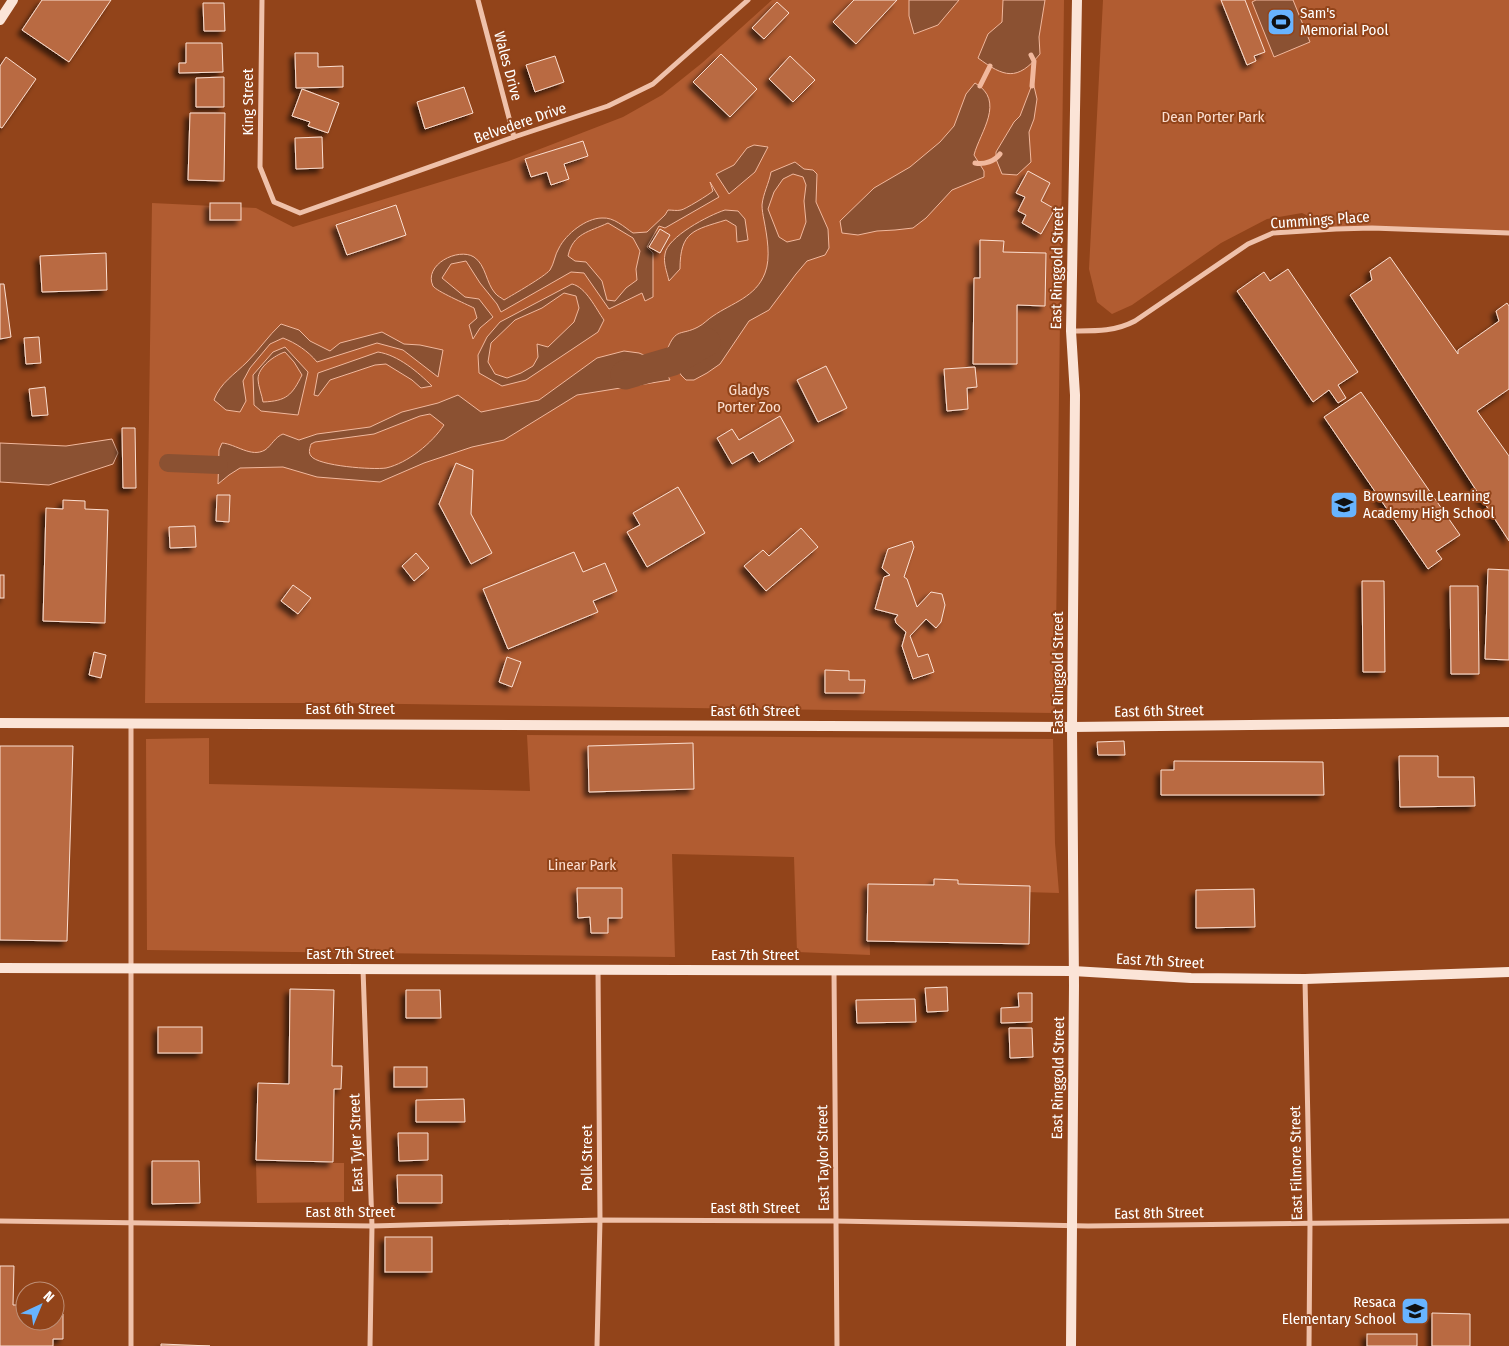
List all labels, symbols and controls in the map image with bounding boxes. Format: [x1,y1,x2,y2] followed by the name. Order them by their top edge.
[1300,4,1388,39] place label: Sam's Memorial Pool
[1266,7,1296,37] sports icon: Sam's Memorial Pool
[490,29,526,103] street label: Wales Drive
[239,68,257,136] street label: King Street
[471,99,569,147] street label: Belvedere Drive
[1162,108,1264,126] park label: Dean Porter Park
[1047,206,1067,330] street label: East Ringgold Street
[1270,208,1370,232] street label: Cummings Place
[717,381,781,416] park label: Gladys Porter Zoo
[1363,487,1495,522] place label: Brownsville Learning Academy High School
[1329,490,1359,520] school or university icon: Brownsville Learning Academy High School
[1049,611,1067,734] street label: East Ringgold Street
[305,700,395,718] street label: East 6th Street
[1114,701,1204,721] street label: East 6th Street
[710,702,800,720] street label: East 6th Street
[548,856,616,874] park label: Linear Park
[306,945,394,963] street label: East 7th Street
[711,946,799,964] street label: East 7th Street
[1115,950,1205,972] street label: East 7th Street
[1048,1016,1068,1140] street label: East Ringgold Street
[345,1093,367,1193] street label: East Tyler Street
[813,1105,833,1211] street label: East Taylor Street
[1286,1105,1306,1221] street label: East Filmore Street
[578,1125,596,1191] street label: Polk Street
[710,1199,800,1217] street label: East 8th Street
[305,1203,395,1221] street label: East 8th Street
[1114,1203,1204,1223] street label: East 8th Street
[15,1281,65,1331] north arrow
[40,1288,58,1306] text: N
[1282,1293,1396,1328] place label: Resaca Elementary School
[1400,1296,1430,1326] school or university icon: Resaca Elementary School

